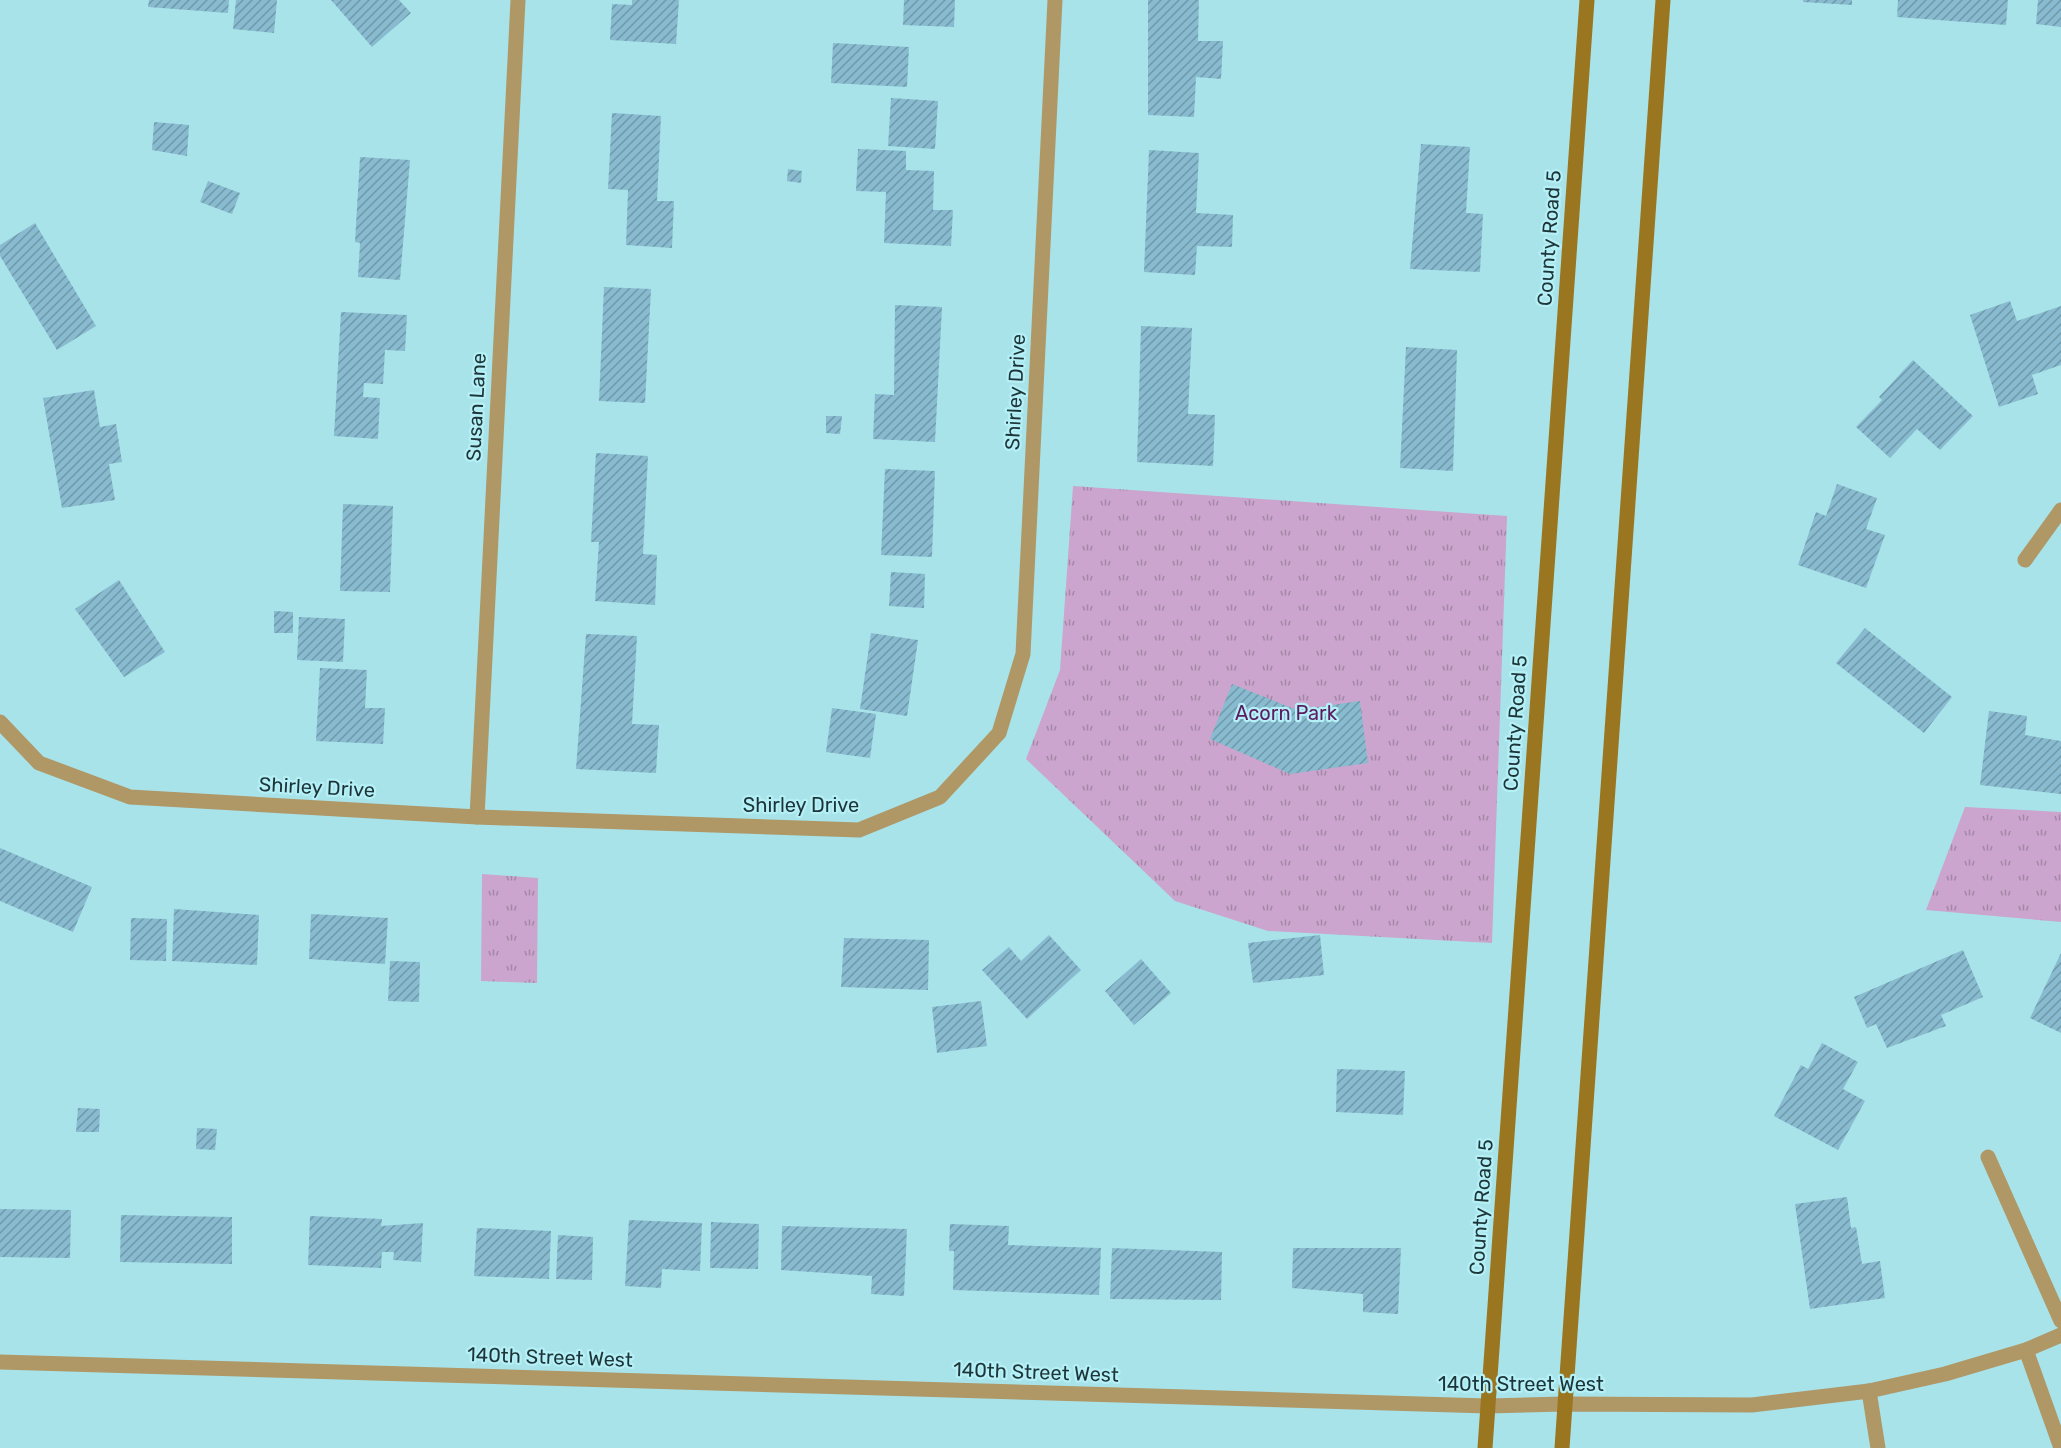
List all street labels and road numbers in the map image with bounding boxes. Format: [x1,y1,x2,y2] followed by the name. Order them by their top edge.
[1532,169,1566,307] street label: County Road 5
[1000,333,1030,451] street label: Shirley Drive
[461,352,491,462] street label: Susan Lane
[1498,654,1532,792] street label: County Road 5
[258,772,376,802] street label: Shirley Drive
[743,793,859,817] street label: Shirley Drive
[1464,1138,1498,1276] street label: County Road 5
[467,1342,633,1372] street label: 140th Street West
[953,1357,1119,1387] street label: 140th Street West
[1438,1372,1604,1396] street label: 140th Street West

